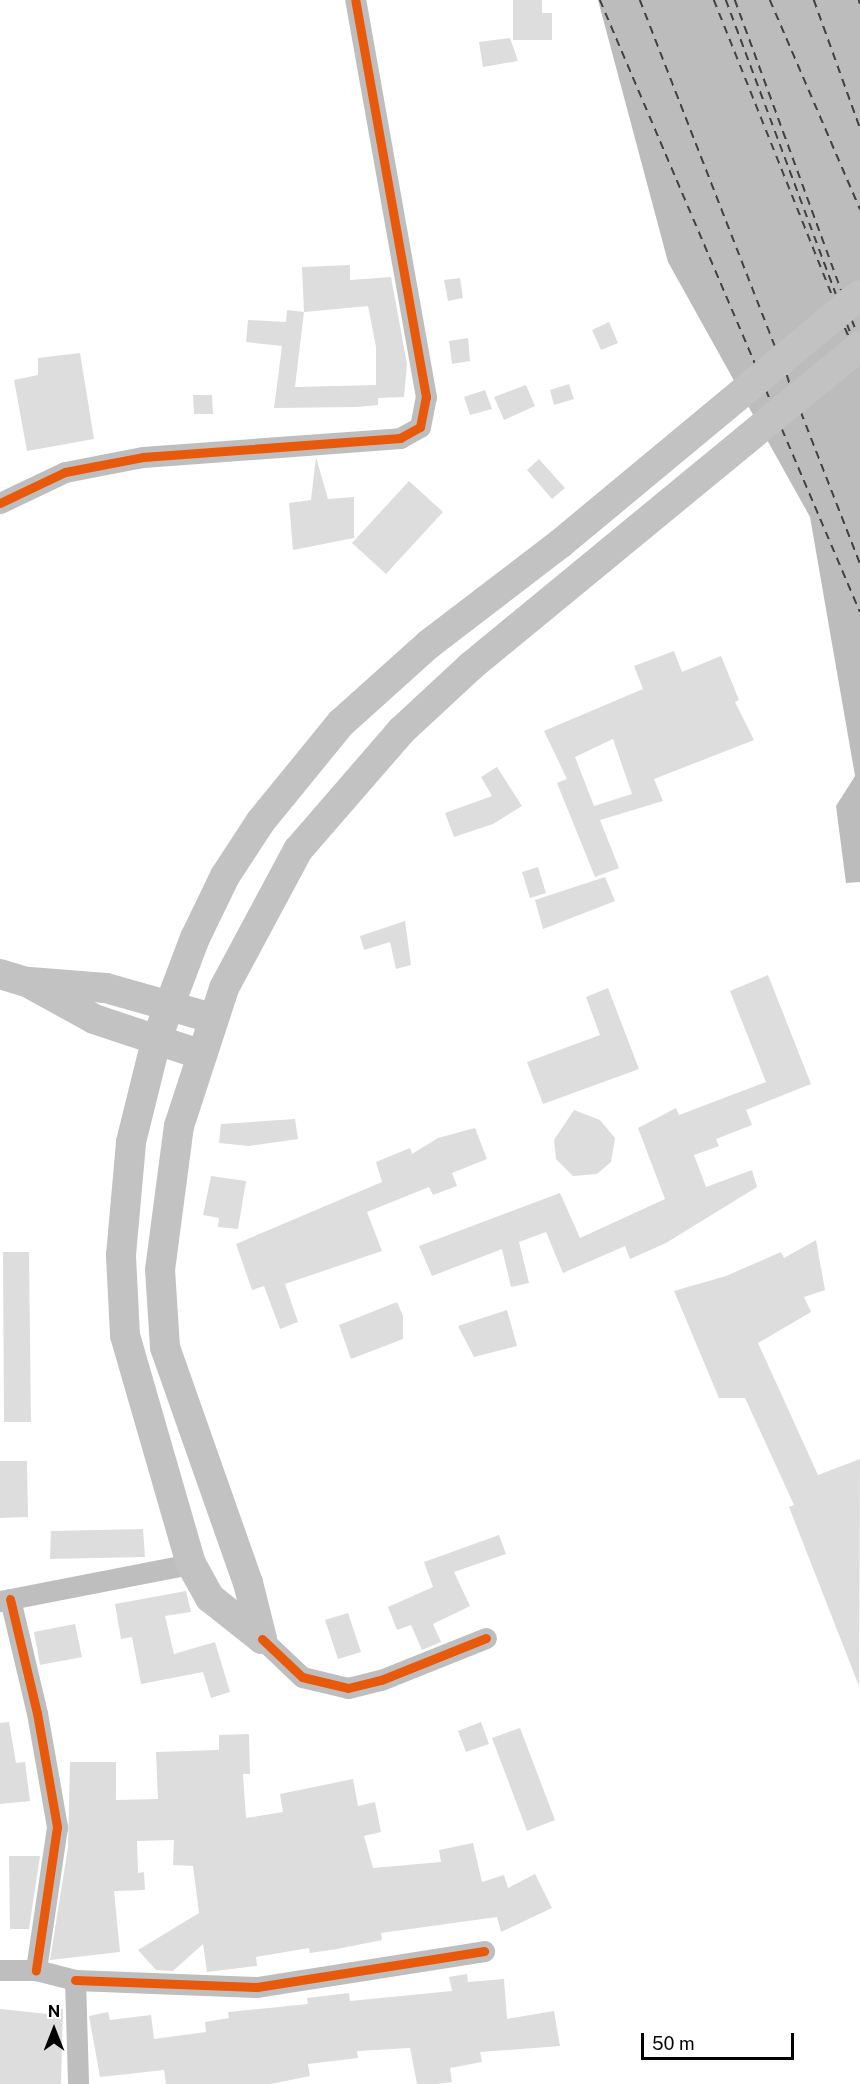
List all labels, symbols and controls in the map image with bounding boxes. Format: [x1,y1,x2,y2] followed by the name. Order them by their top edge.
[24,2000,84,2060] north arrow
[48,2002,60,2021] text: N
[644,2021,797,2059] scale bar
[652,2033,695,2054] text: 50 m

